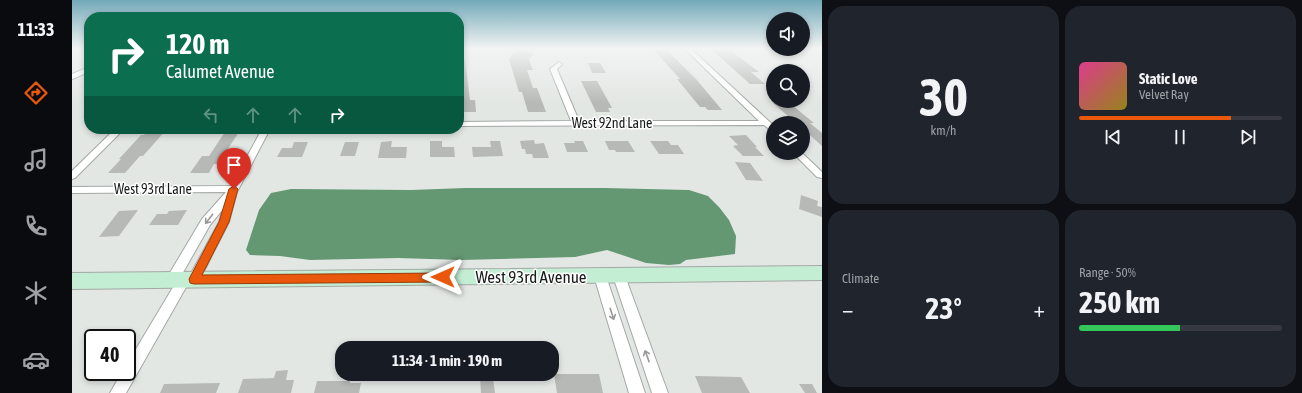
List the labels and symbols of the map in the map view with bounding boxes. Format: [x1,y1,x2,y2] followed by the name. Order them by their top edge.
[572,115,652,131] street label: West 92nd Lane
[217,148,251,189] pin
[114,181,192,197] street label: West 93rd Lane
[205,213,213,224] one-way arrow
[422,256,464,298] position arrow
[475,267,587,287] street label: West 93rd Avenue
[608,307,616,319] one-way arrow
[84,329,136,381] speed limit sign: 40
[643,351,651,363] one-way arrow

